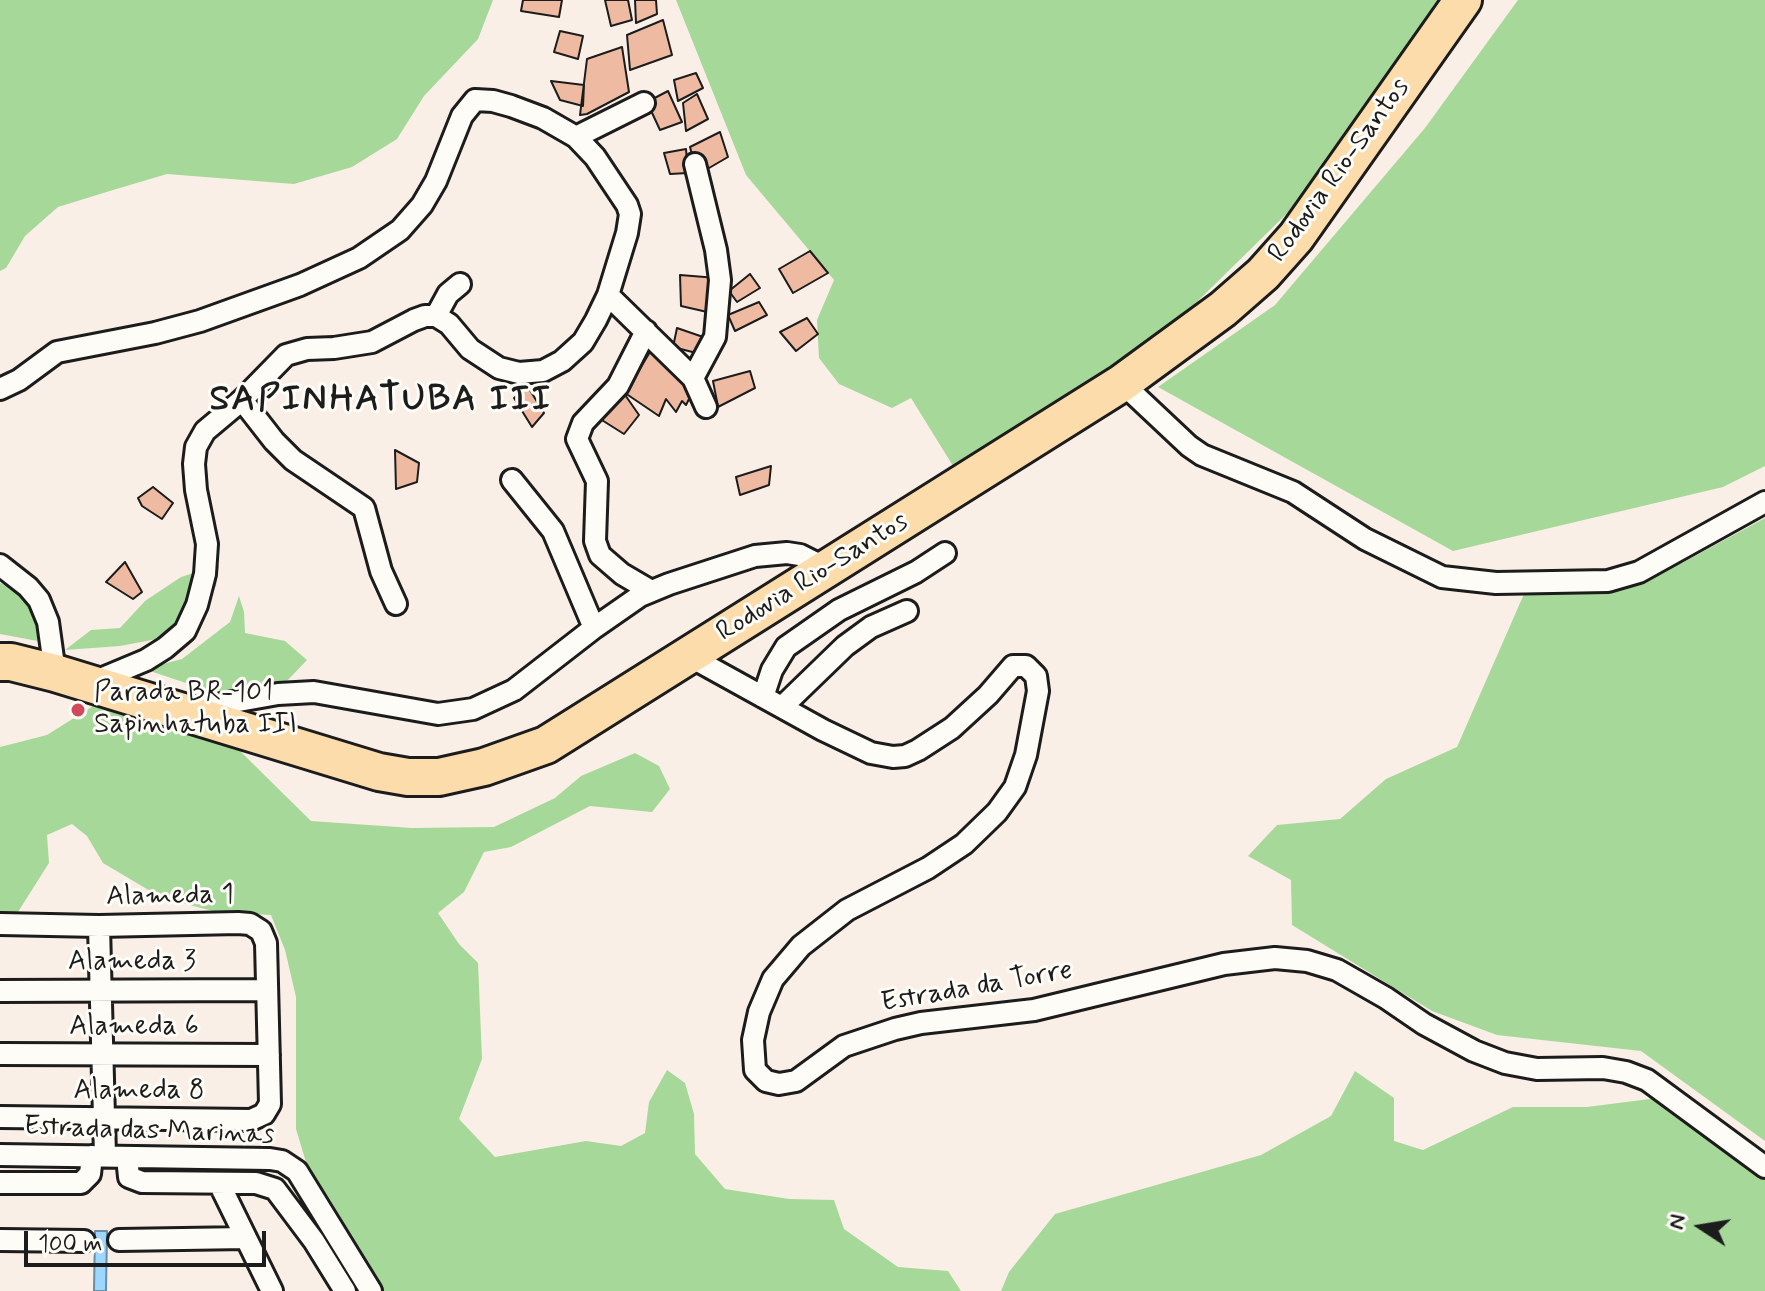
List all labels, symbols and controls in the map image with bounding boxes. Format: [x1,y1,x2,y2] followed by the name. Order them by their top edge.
[1262,72,1418,270] street label: Rodovia Rio-Santos
[211,379,551,423] district label: SAPINHATUBA III
[711,506,915,650] street label: Rodovia Rio-Santos
[94,677,297,743] place label: Parada BR-101 Sapinhatuba III
[69,701,87,719] marker: Parada BR-101 Sapinhatuba III
[106,879,234,915] street label: Alameda 1
[68,946,196,980] street label: Alameda 3
[879,955,1075,1021] street label: Estrada da Torre
[69,1011,199,1045] street label: Alameda 6
[73,1075,205,1109] street label: Alameda 8
[23,1111,275,1153] street label: Estrada das Marinas
[1661,1187,1741,1267] north arrow
[1662,1212,1693,1232] text: N
[28,1215,270,1265] scale bar
[38,1229,102,1260] text: 100 m

